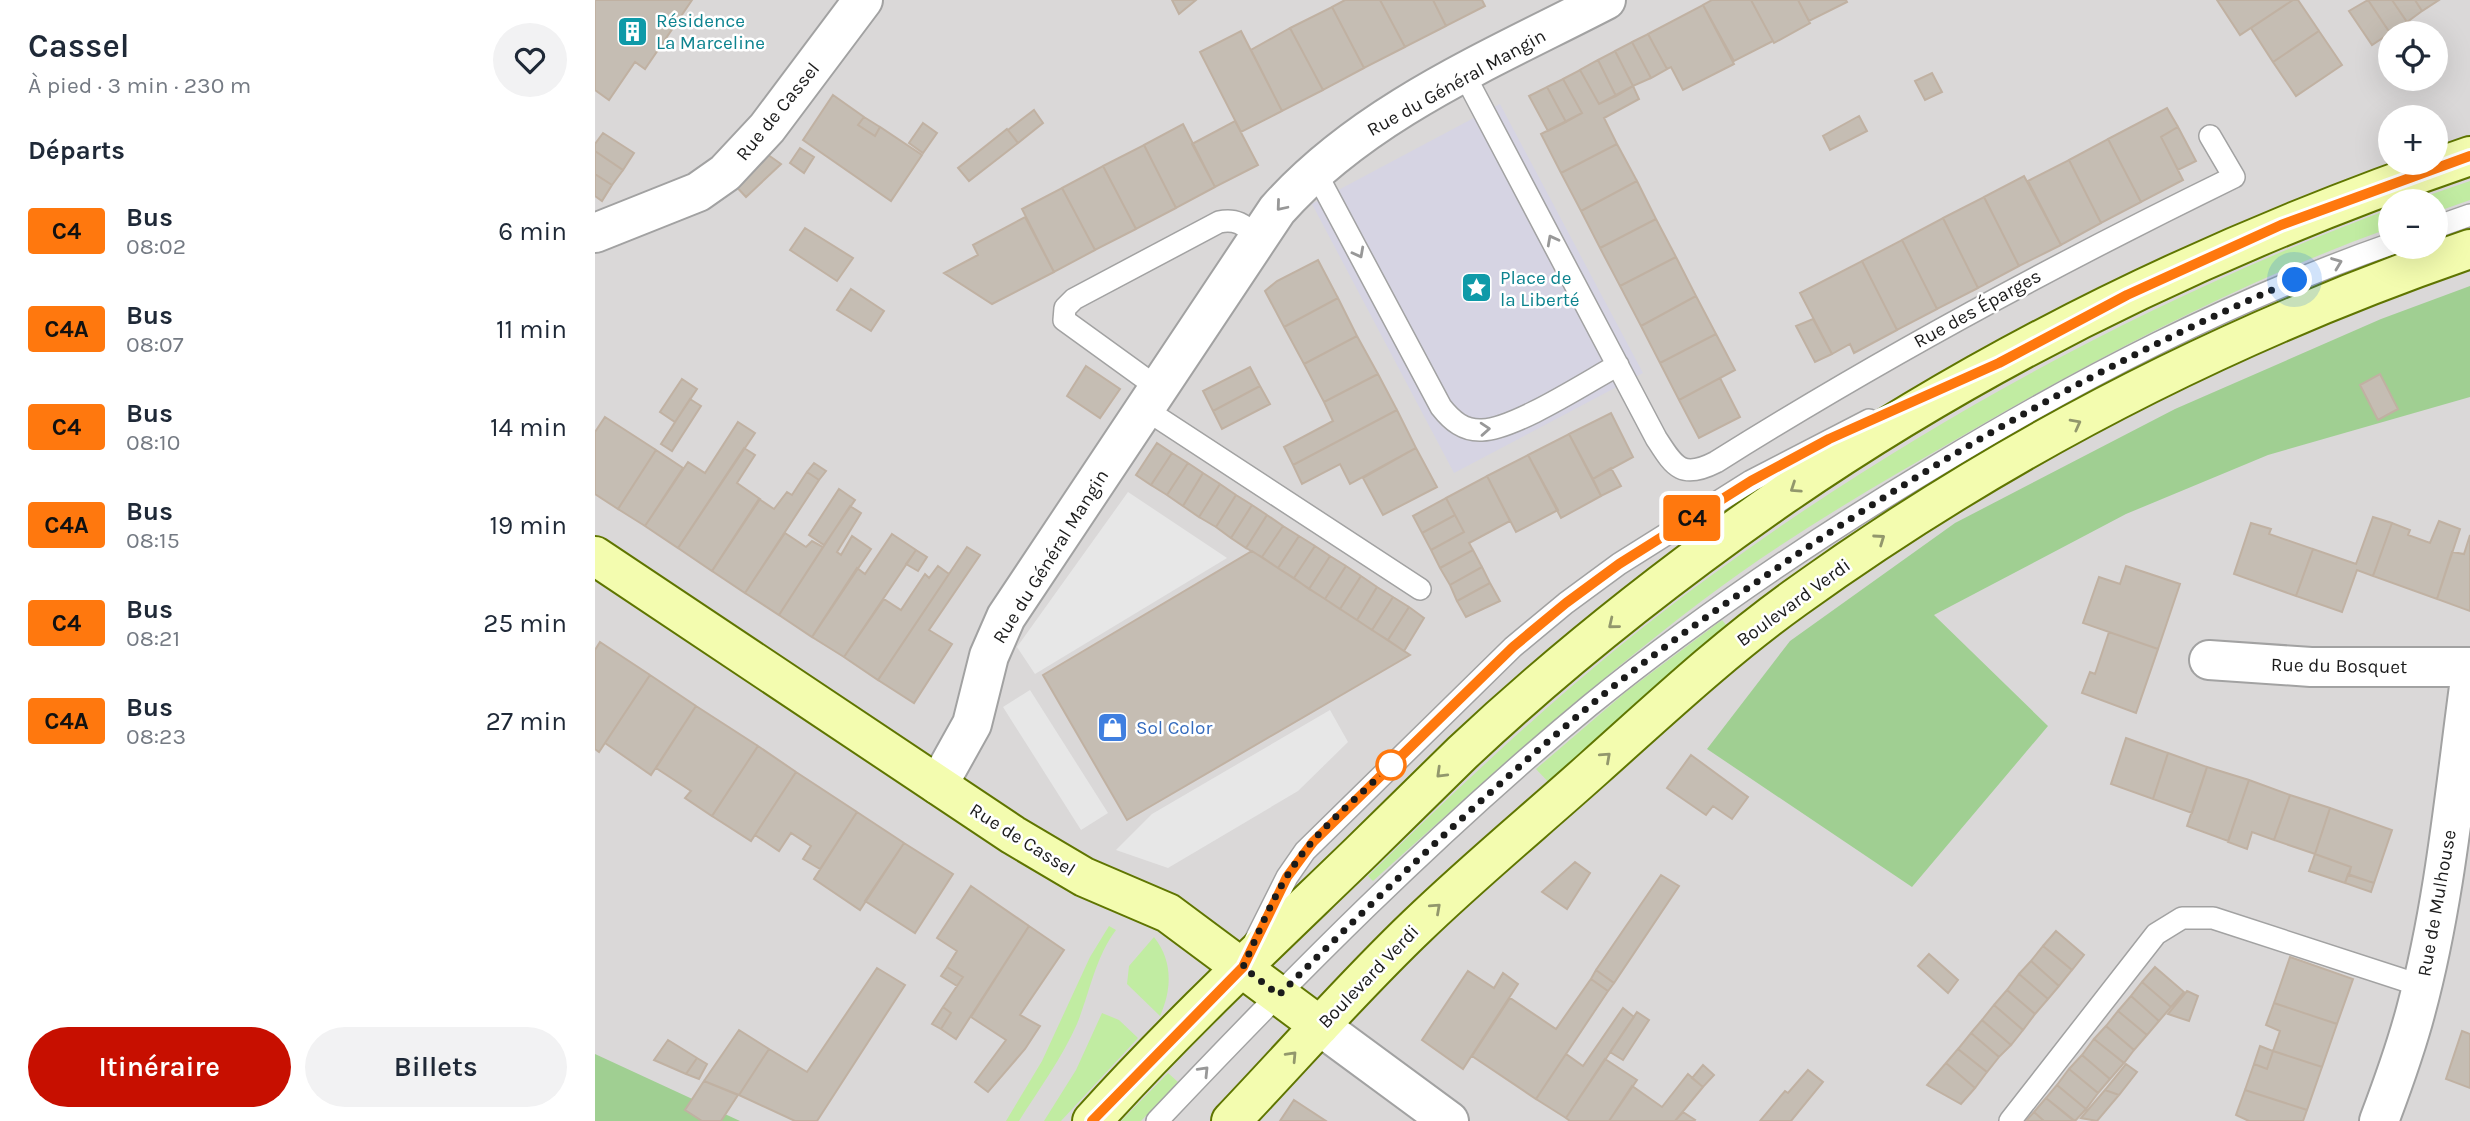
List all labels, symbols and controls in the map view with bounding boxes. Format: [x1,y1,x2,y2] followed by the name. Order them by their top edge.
[656,10,765,54] place label: Résidence La Marceline
[616,14,650,48] building icon: Résidence La Marceline
[2378,21,2448,259] map controls
[2378,21,2448,91] button: locate
[493,23,567,97] button: heart
[1363,25,1550,141] street label: Rue du Général Mangin
[28,27,130,65] text: Cassel
[731,58,824,165] street label: Rue de Cassel
[28,72,251,99] text: À pied · 3 min · 230 m
[2378,105,2448,175] button: +
[28,135,125,166] text: Départs
[2378,189,2448,259] button: −
[1277,198,1289,211] one-way arrow
[126,202,173,233] text: Bus
[498,216,567,247] text: 6 min
[52,217,81,245] text: C4
[126,233,186,260] text: 08:02
[1547,235,1561,247] one-way arrow
[1350,246,1364,258] one-way arrow
[2331,257,2343,271] one-way arrow
[2277,262,2312,297] your location
[1909,264,2045,353] street label: Rue des Éparges
[1500,267,1580,311] place label: Place de la Liberté
[1460,271,1494,305] place icon: Place de la Liberté
[126,300,173,331] text: Bus
[496,314,567,345] text: 11 min
[44,315,89,343] text: C4A
[126,331,184,358] text: 08:07
[126,398,173,429] text: Bus
[490,412,567,443] text: 14 min
[52,413,81,441] text: C4
[2068,418,2081,432] one-way arrow
[1480,422,1491,437] one-way arrow
[126,429,180,456] text: 08:10
[988,465,1113,648] street label: Rue du Général Mangin
[1790,480,1803,492] one-way arrow
[1661,495,1723,541] line badge: C4
[126,496,173,527] text: Bus
[1677,504,1707,532] text: C4
[489,510,567,541] text: 19 min
[44,511,89,539] text: C4A
[126,527,180,554] text: 08:15
[1872,535,1885,548] one-way arrow
[1732,554,1855,651] street label: Boulevard Verdi
[126,594,173,625] text: Bus
[483,608,567,639] text: 25 min
[52,609,81,637] text: C4
[1608,616,1621,628] one-way arrow
[126,625,180,652] text: 08:21
[2271,654,2407,678] street label: Rue du Bosquet
[126,692,173,723] text: Bus
[486,706,567,737] text: 27 min
[44,707,89,735] text: C4A
[1096,710,1130,744] shop icon: Sol Color
[1136,717,1212,739] place label: Sol Color
[126,723,186,750] text: 08:23
[1376,750,1406,780] unlabelled marker
[1598,753,1611,765] one-way arrow
[1436,765,1449,778] one-way arrow
[966,799,1079,881] street label: Rue de Cassel
[2413,828,2461,978] street label: Rue de Mulhouse
[1428,904,1441,916] one-way arrow
[1314,920,1424,1033] street label: Boulevard Verdi
[28,1027,291,1107] button: Itinéraire
[305,1027,567,1107] button: Billets
[1284,1051,1296,1064] one-way arrow
[1196,1067,1209,1080] one-way arrow

